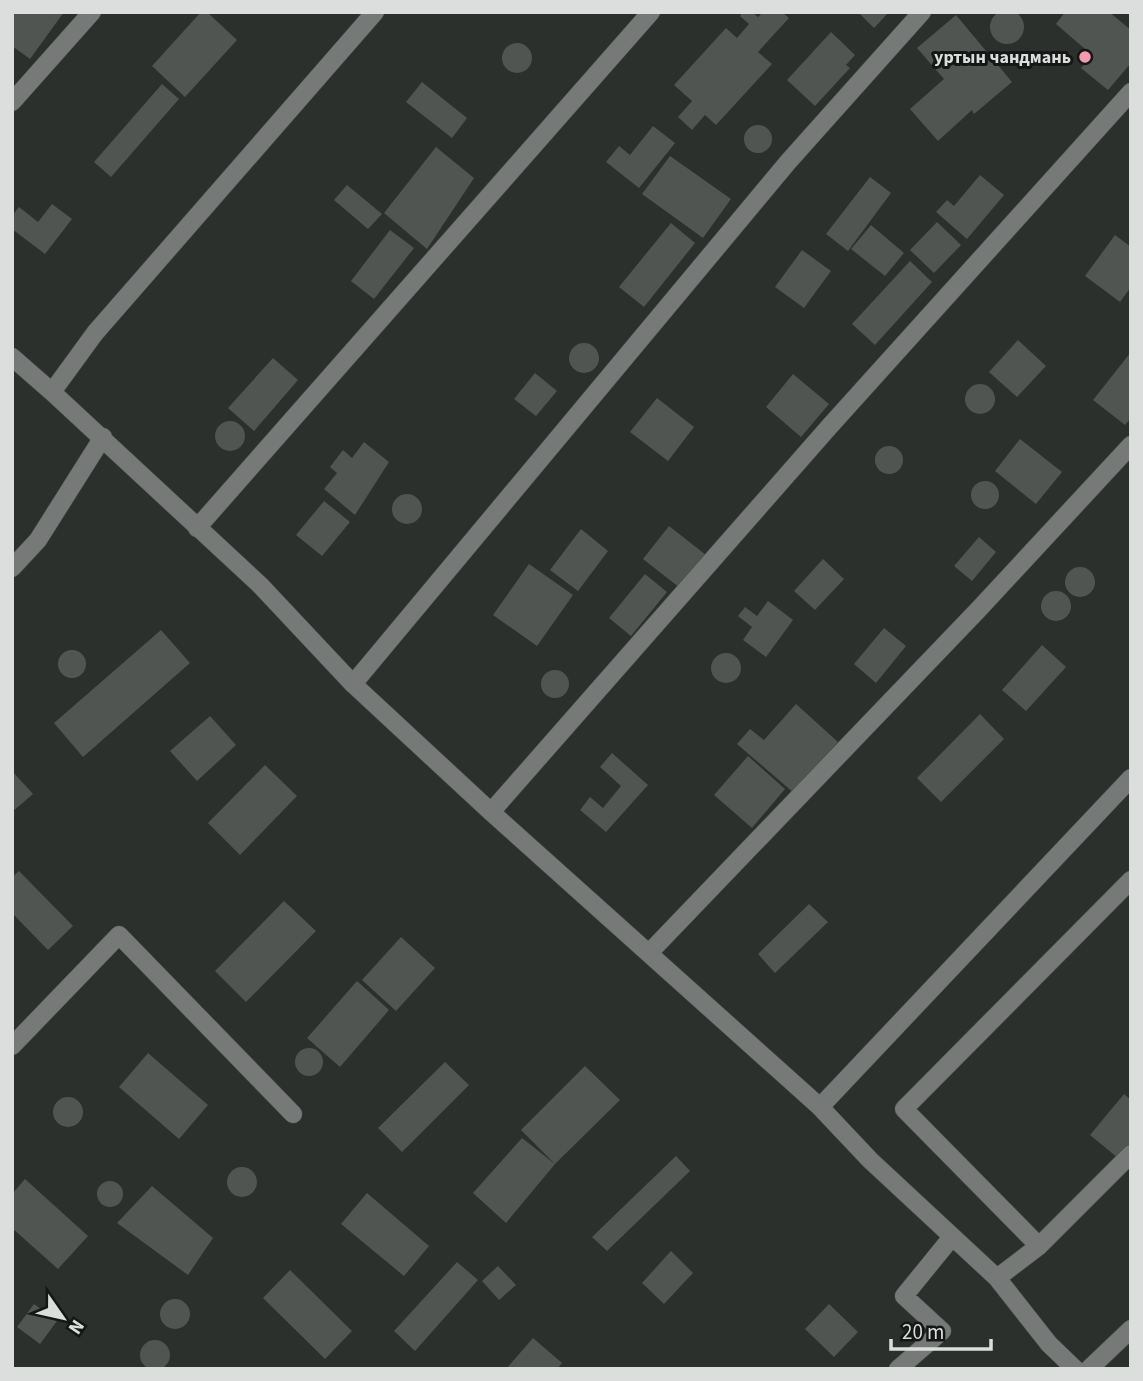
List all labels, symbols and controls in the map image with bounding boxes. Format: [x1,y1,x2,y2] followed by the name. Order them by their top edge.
[934,45,1071,70] place label: уртын чандмань
[1077,49,1093,65] marker: уртын чандмань
[28,1283,98,1353] north arrow
[891,1308,991,1352] scale bar
[61,1314,91,1339] text: N
[902,1317,944,1347] text: 20 m

